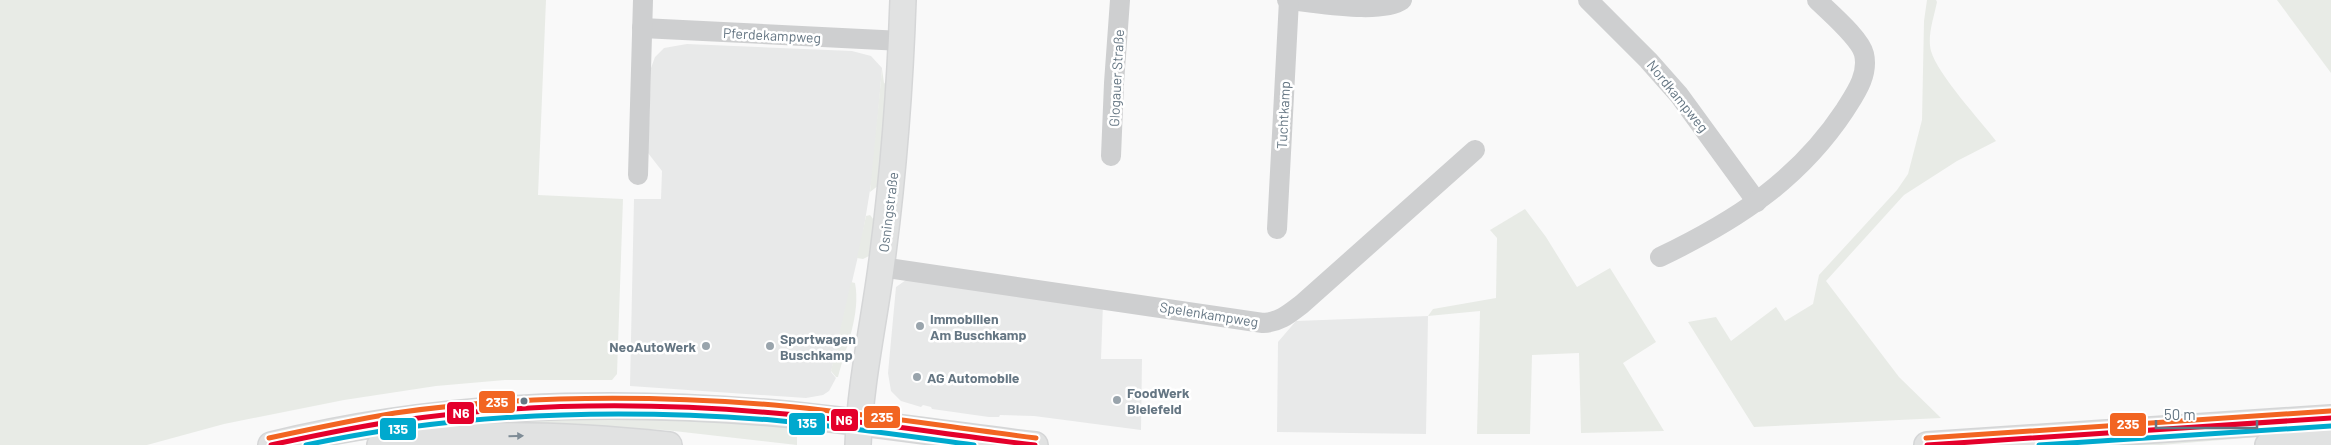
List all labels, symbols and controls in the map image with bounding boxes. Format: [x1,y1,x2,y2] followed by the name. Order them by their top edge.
[722,24,822,46] street label: Pferdekampweg
[1105,29,1127,127] street label: Glogauer Straße
[1644,57,1712,135] street label: Nordkampweg
[1273,81,1293,149] street label: Tuchtkamp
[875,171,901,253] street label: Osningstraße
[1159,298,1259,330] street label: Spelenkampweg
[930,310,1027,343] place label: Immobilien Am Buschkamp
[914,320,926,332] marker: Immobilien Am Buschkamp
[780,330,856,363] place label: Sportwagen Buschkamp
[609,338,697,355] place label: NeoAutoWerk
[700,340,712,352] marker: NeoAutoWerk
[764,340,776,352] marker: Sportwagen Buschkamp
[927,369,1020,386] place label: AG Automobile
[911,371,923,383] marker: AG Automobile
[1127,384,1190,417] place label: FoodWerk Bielefeld
[478,390,516,414] line badge: 235
[486,393,509,410] text: 235
[1111,394,1123,406] marker: FoodWerk Bielefeld
[519,396,529,406] unlabelled marker
[2156,398,2257,430] scale bar
[446,401,475,425] line badge: N6
[453,404,470,421] text: N6
[863,405,901,429] line badge: 235
[2164,405,2196,423] text: 50 m
[830,408,859,432] line badge: N6
[871,408,894,425] text: 235
[836,411,853,428] text: N6
[788,412,826,436] line badge: 135
[2109,412,2147,437] line badge: 235
[797,414,817,431] text: 135
[2117,415,2140,432] text: 235
[379,417,417,441] line badge: 135
[388,420,408,437] text: 135
[508,432,524,440] one-way arrow

